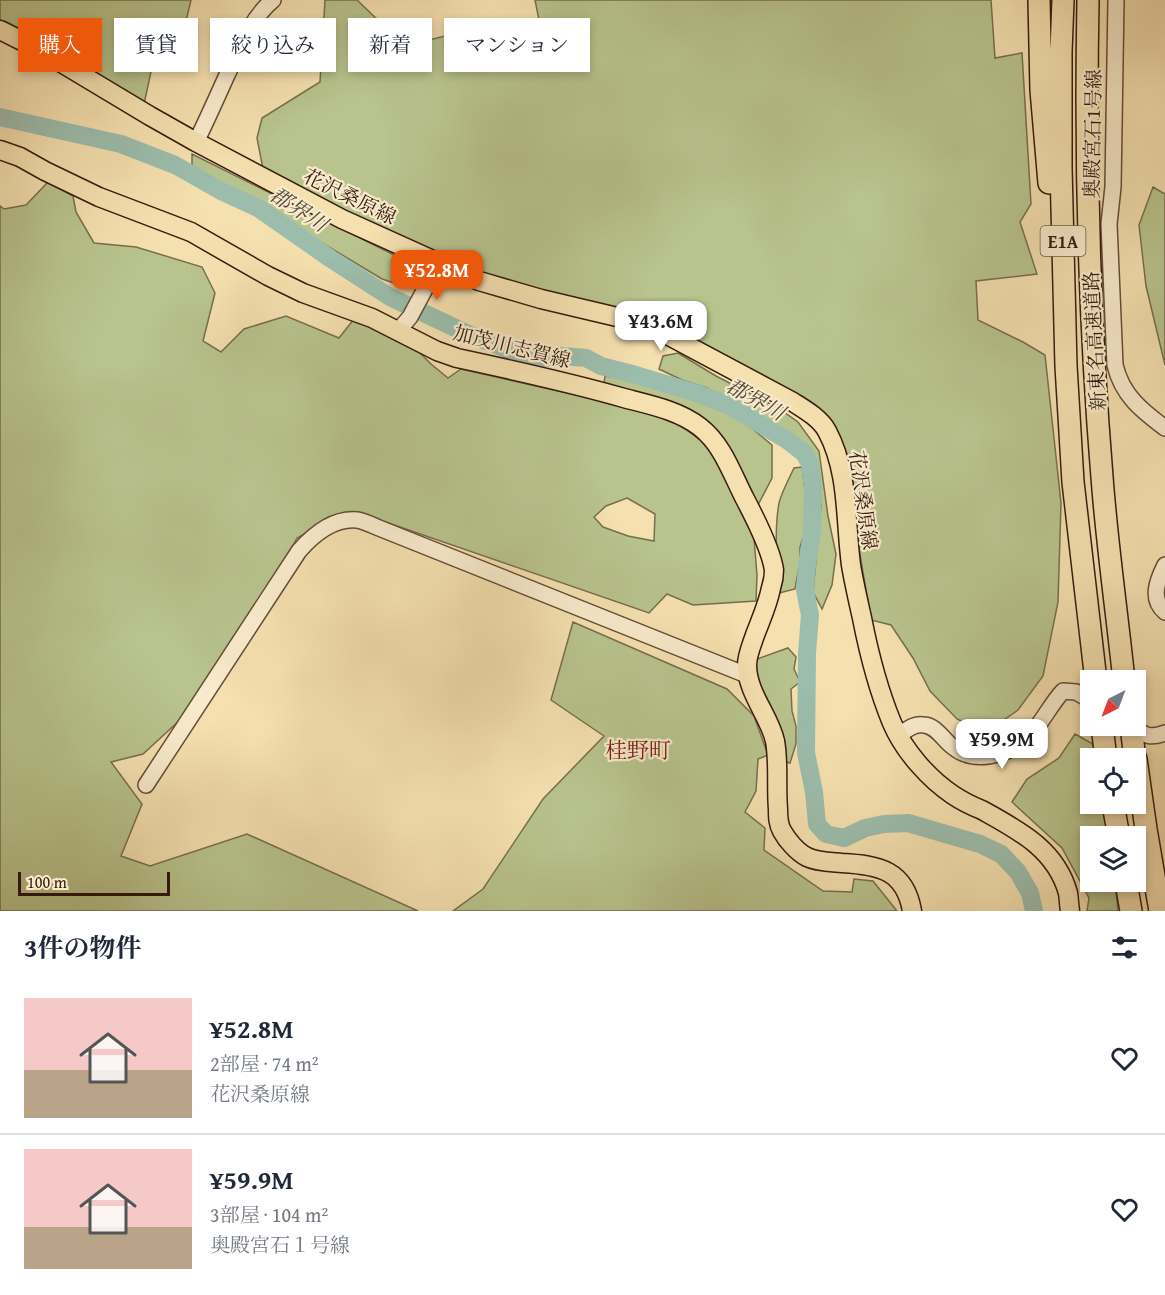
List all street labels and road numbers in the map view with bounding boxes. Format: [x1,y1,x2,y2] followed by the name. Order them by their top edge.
[1076,69,1108,199] street label: 奥殿宮石1号線
[299,161,401,231] street label: 花沢桑原線
[1040,226,1086,256] road number: E1A
[1076,270,1112,412] street label: 新東名高速道路
[450,317,574,375] street label: 加茂川志賀線
[843,448,885,552] street label: 花沢桑原線

